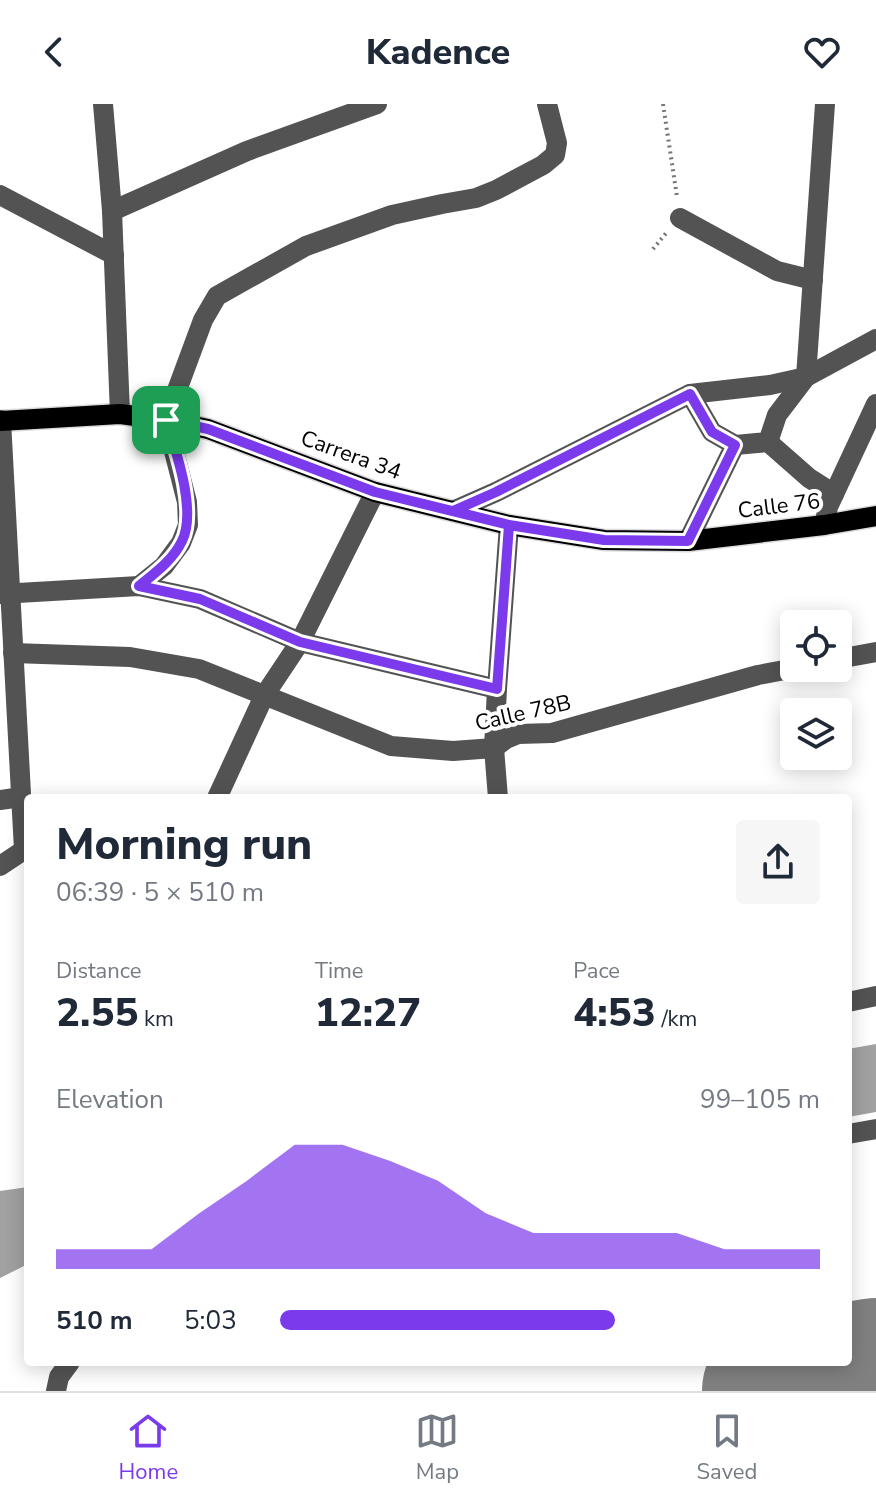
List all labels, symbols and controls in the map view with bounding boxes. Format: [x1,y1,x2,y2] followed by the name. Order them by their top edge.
[366,28,510,77] text: Kadence
[32,30,76,74] icon: back
[800,30,844,74] icon: heart
[132,386,200,454] pin
[144,398,188,442] icon: arrive
[297,423,405,487] street label: Carrera 34
[736,486,822,526] street label: Calle 76
[780,610,852,770] map controls
[780,610,852,682] button: locate
[472,687,574,739] street label: Calle 78B
[780,698,852,770] button: layers
[56,815,312,875] text: Morning run
[736,820,820,904] button: share
[56,875,264,910] text: 06:39 · 5 × 510 m
[56,956,141,986] text: Distance
[315,956,364,986] text: Time
[573,956,620,986] text: Pace
[56,986,138,1040] text: 2.55
[315,986,421,1040] text: 12:27
[573,986,656,1040] text: 4:53
[138,1004,174,1034] text: km
[656,1004,697,1034] text: /km
[56,1082,164,1117] text: Elevation
[700,1082,820,1117] text: 99–105 m
[56,1303,133,1338] text: 510 m
[184,1303,237,1338] text: 5:03
[119,1409,178,1487] tab: Home
[415,1409,459,1487] tab: Map
[697,1409,757,1487] tab: Saved

